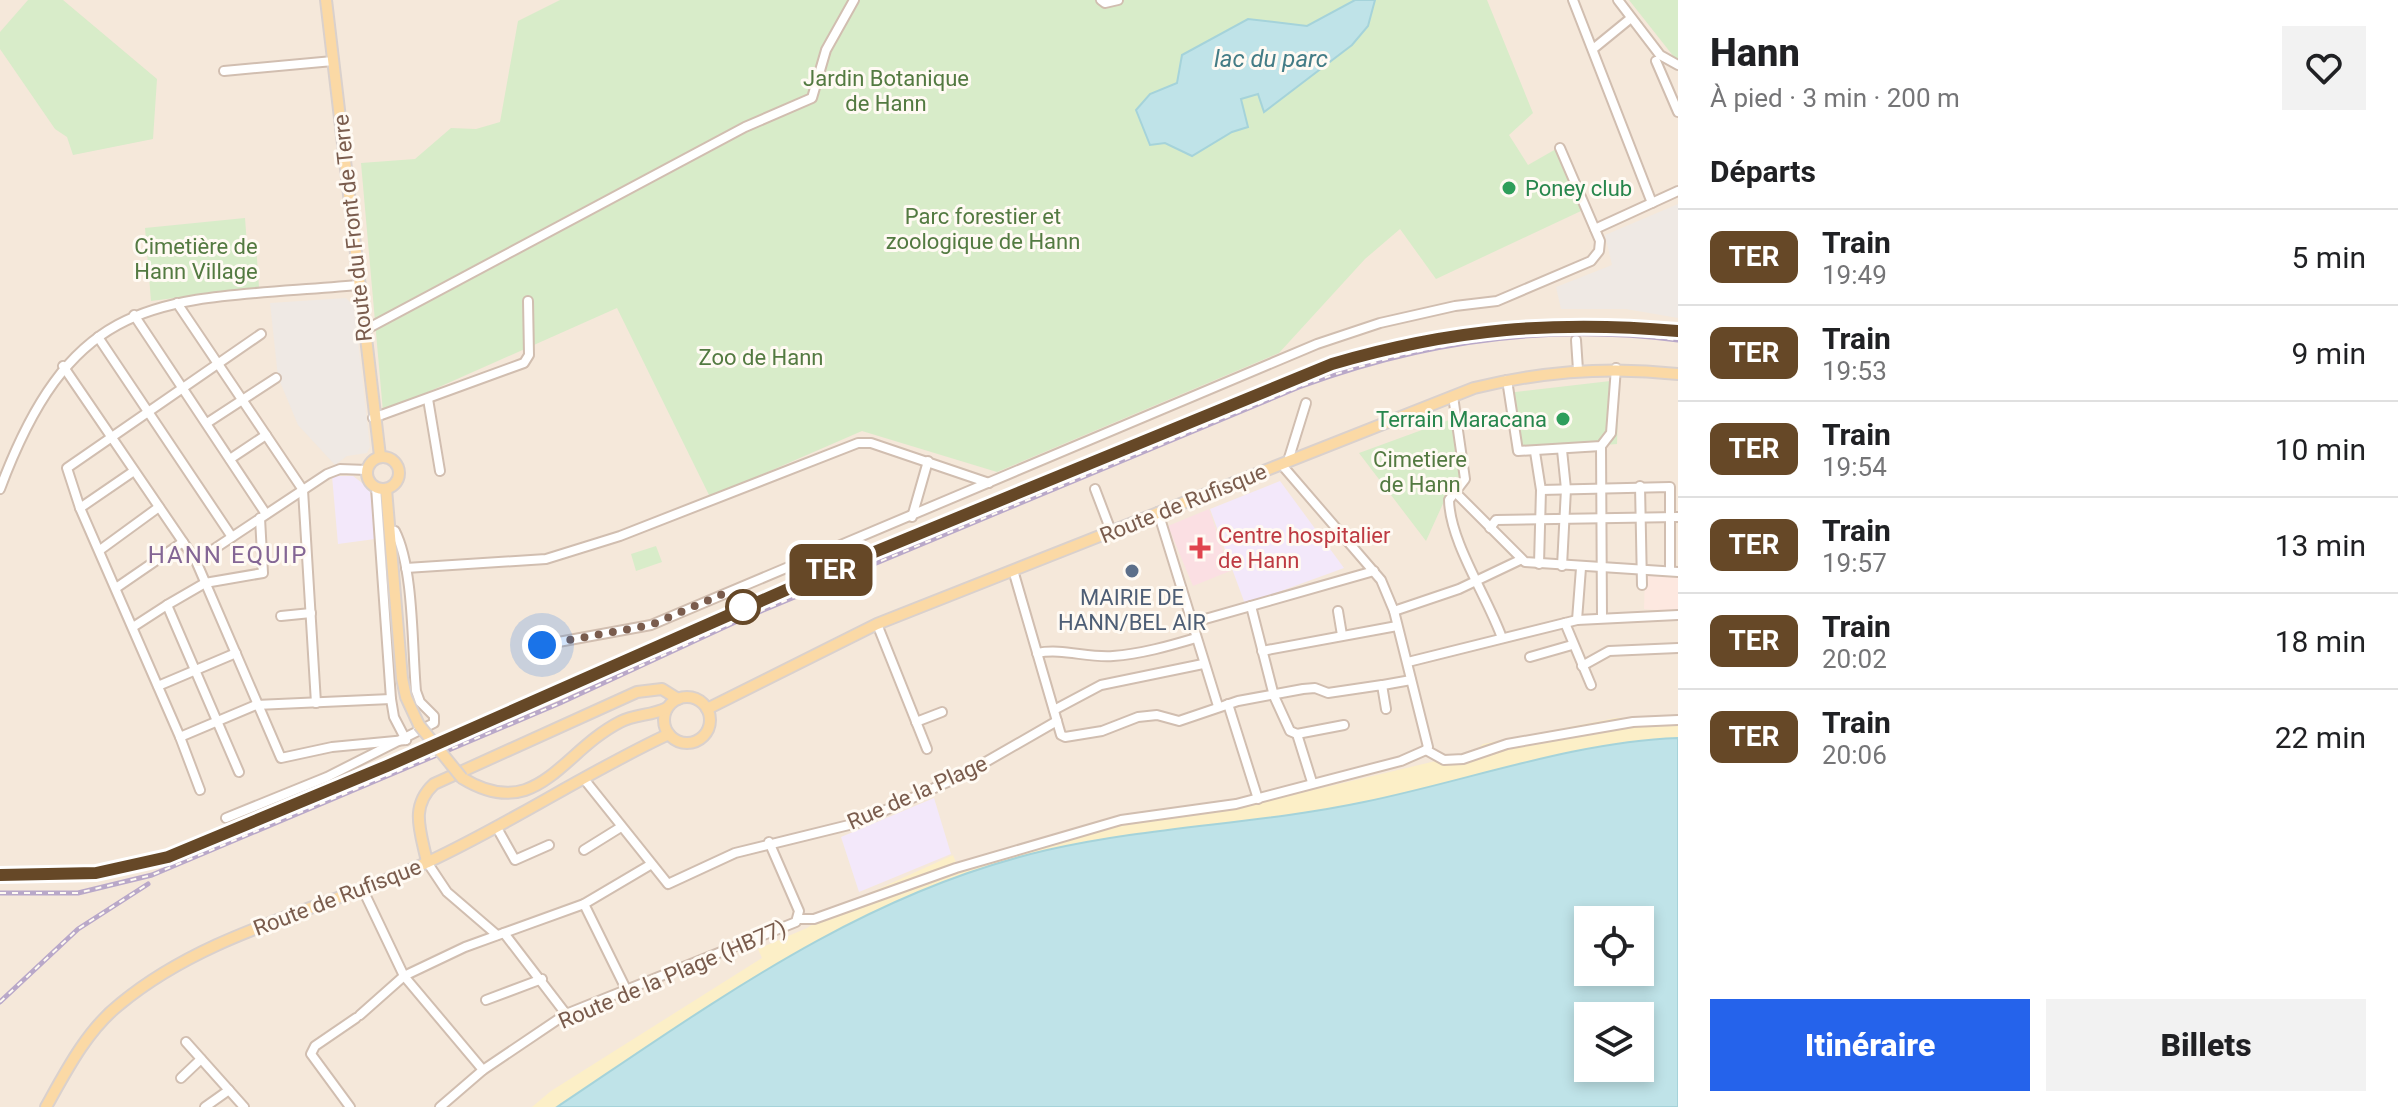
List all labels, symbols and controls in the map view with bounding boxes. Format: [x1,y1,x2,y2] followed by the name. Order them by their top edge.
[2282,26,2366,110] button: heart
[1710,31,1800,75] text: Hann
[1214,45,1328,73] water label: lac du parc
[803,66,969,116] park label: Jardin Botanique de Hann
[1710,83,1960,113] text: À pied · 3 min · 200 m
[328,113,377,343] street label: Route du Front de Terre
[1710,154,1816,189] text: Départs
[1525,176,1632,201] place label: Poney club
[1500,179,1518,197] marker: Poney club
[886,204,1080,254] park label: Parc forestier et zoologique de Hann
[1822,225,1891,260] text: Train
[134,234,258,284] park label: Cimetière de Hann Village
[1728,240,1780,273] text: TER
[2292,240,2366,275] text: 5 min
[1822,260,1887,290] text: 19:49
[1822,321,1891,356] text: Train
[1728,336,1780,369] text: TER
[2292,336,2366,371] text: 9 min
[699,345,824,370] park label: Zoo de Hann
[1822,356,1887,386] text: 19:53
[1376,407,1547,432] place label: Terrain Maracana
[1554,410,1572,428] marker: Terrain Maracana
[1822,417,1891,452] text: Train
[1728,432,1780,465] text: TER
[2275,432,2366,467] text: 10 min
[1373,447,1467,497] park label: Cimetiere de Hann
[1822,452,1887,482] text: 19:54
[1096,459,1270,548] street label: Route de Rufisque
[1822,513,1891,548] text: Train
[1218,523,1391,573] place label: Centre hospitalier de Hann
[1728,528,1780,561] text: TER
[2275,528,2366,563] text: 13 min
[1189,537,1211,559] marker: Centre hospitalier de Hann
[148,541,308,569] district label: HANN EQUIP
[785,544,877,596] line badge: TER
[1822,548,1887,578] text: 19:57
[805,553,857,586] text: TER
[1123,562,1141,580] marker: MAIRIE DE HANN/BEL AIR
[1058,585,1206,635] place label: MAIRIE DE HANN/BEL AIR
[726,590,760,624] unlabelled marker
[1822,609,1891,644] text: Train
[1728,624,1780,657] text: TER
[2275,624,2366,659] text: 18 min
[522,625,562,665] your location
[1822,644,1887,674] text: 20:02
[1822,705,1891,740] text: Train
[1728,720,1780,753] text: TER
[2275,720,2366,755] text: 22 min
[1822,740,1887,770] text: 20:06
[843,750,991,834] street label: Rue de la Plage
[250,854,425,941] street label: Route de Rufisque
[1574,906,1654,1082] map controls
[1574,906,1654,986] button: locate
[555,915,790,1035] street label: Route de la Plage (HB77)
[1710,999,2030,1091] button: Itinéraire
[2046,999,2366,1091] button: Billets
[1574,1002,1654,1082] button: layers

